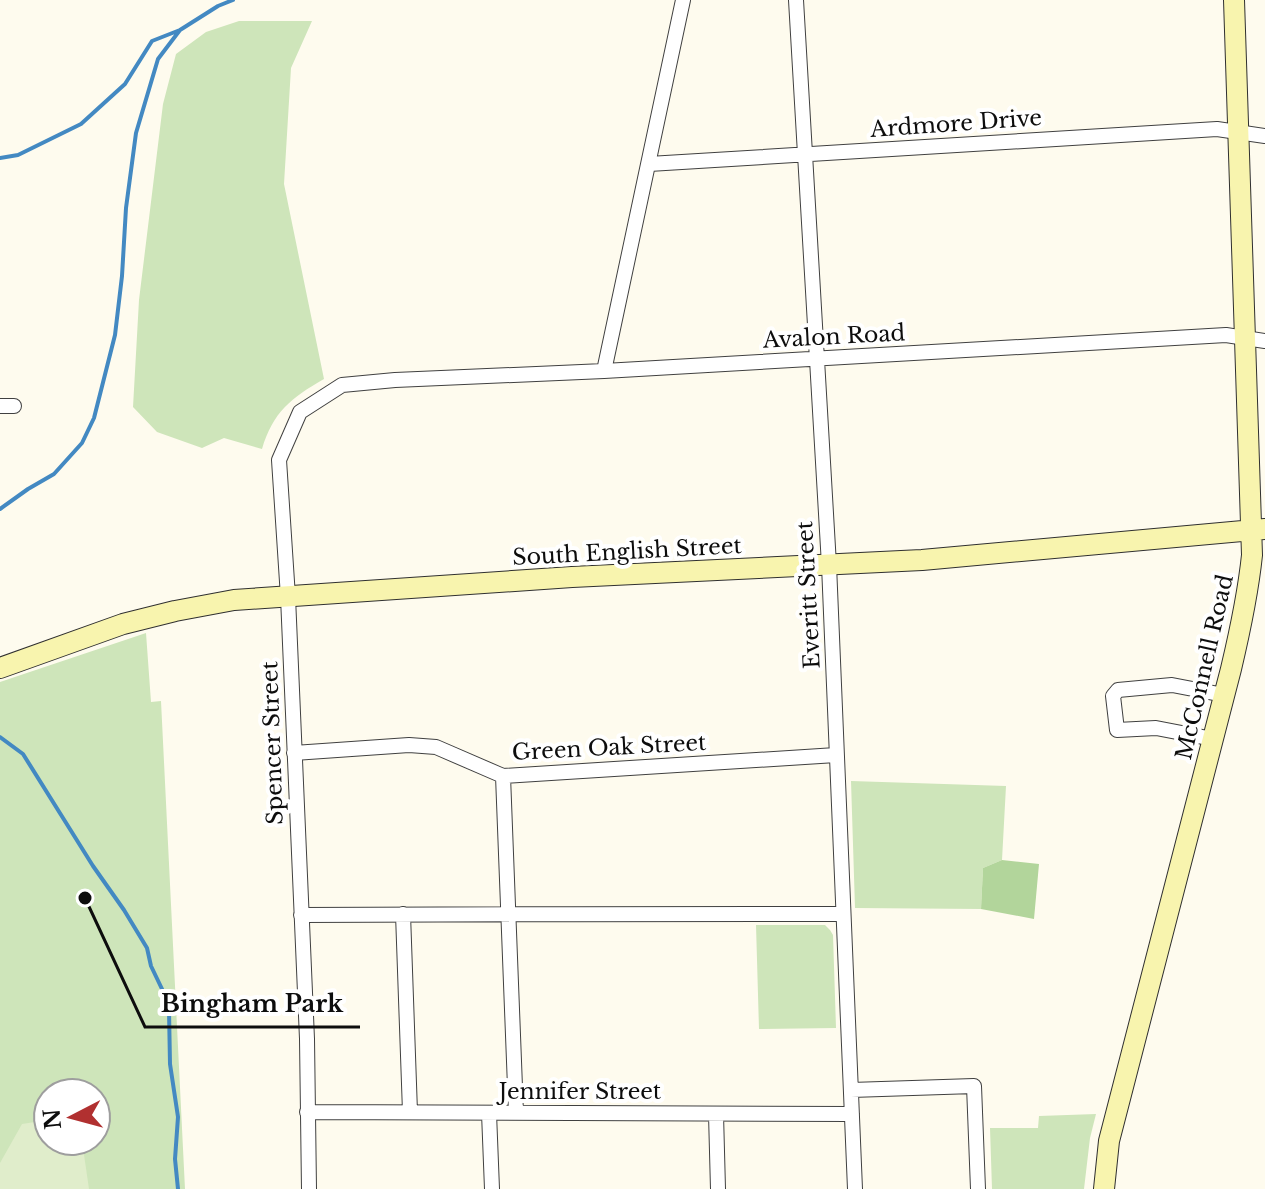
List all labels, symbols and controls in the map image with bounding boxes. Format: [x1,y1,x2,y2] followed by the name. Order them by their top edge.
[868,104,1043,143] street label: Ardmore Drive
[761,319,906,354] street label: Avalon Road
[791,520,826,670] street label: Everitt Street
[512,532,743,571] street label: South English Street
[1170,572,1239,762] street label: McConnell Road
[256,660,289,825] street label: Spencer Street
[511,729,708,766] street label: Green Oak Street
[145,979,360,1027] callout: Bingham Park
[161,989,344,1018] text: Bingham Park
[32,1077,112,1157] north arrow
[496,1078,662,1105] street label: Jennifer Street
[38,1107,67,1131] text: N

